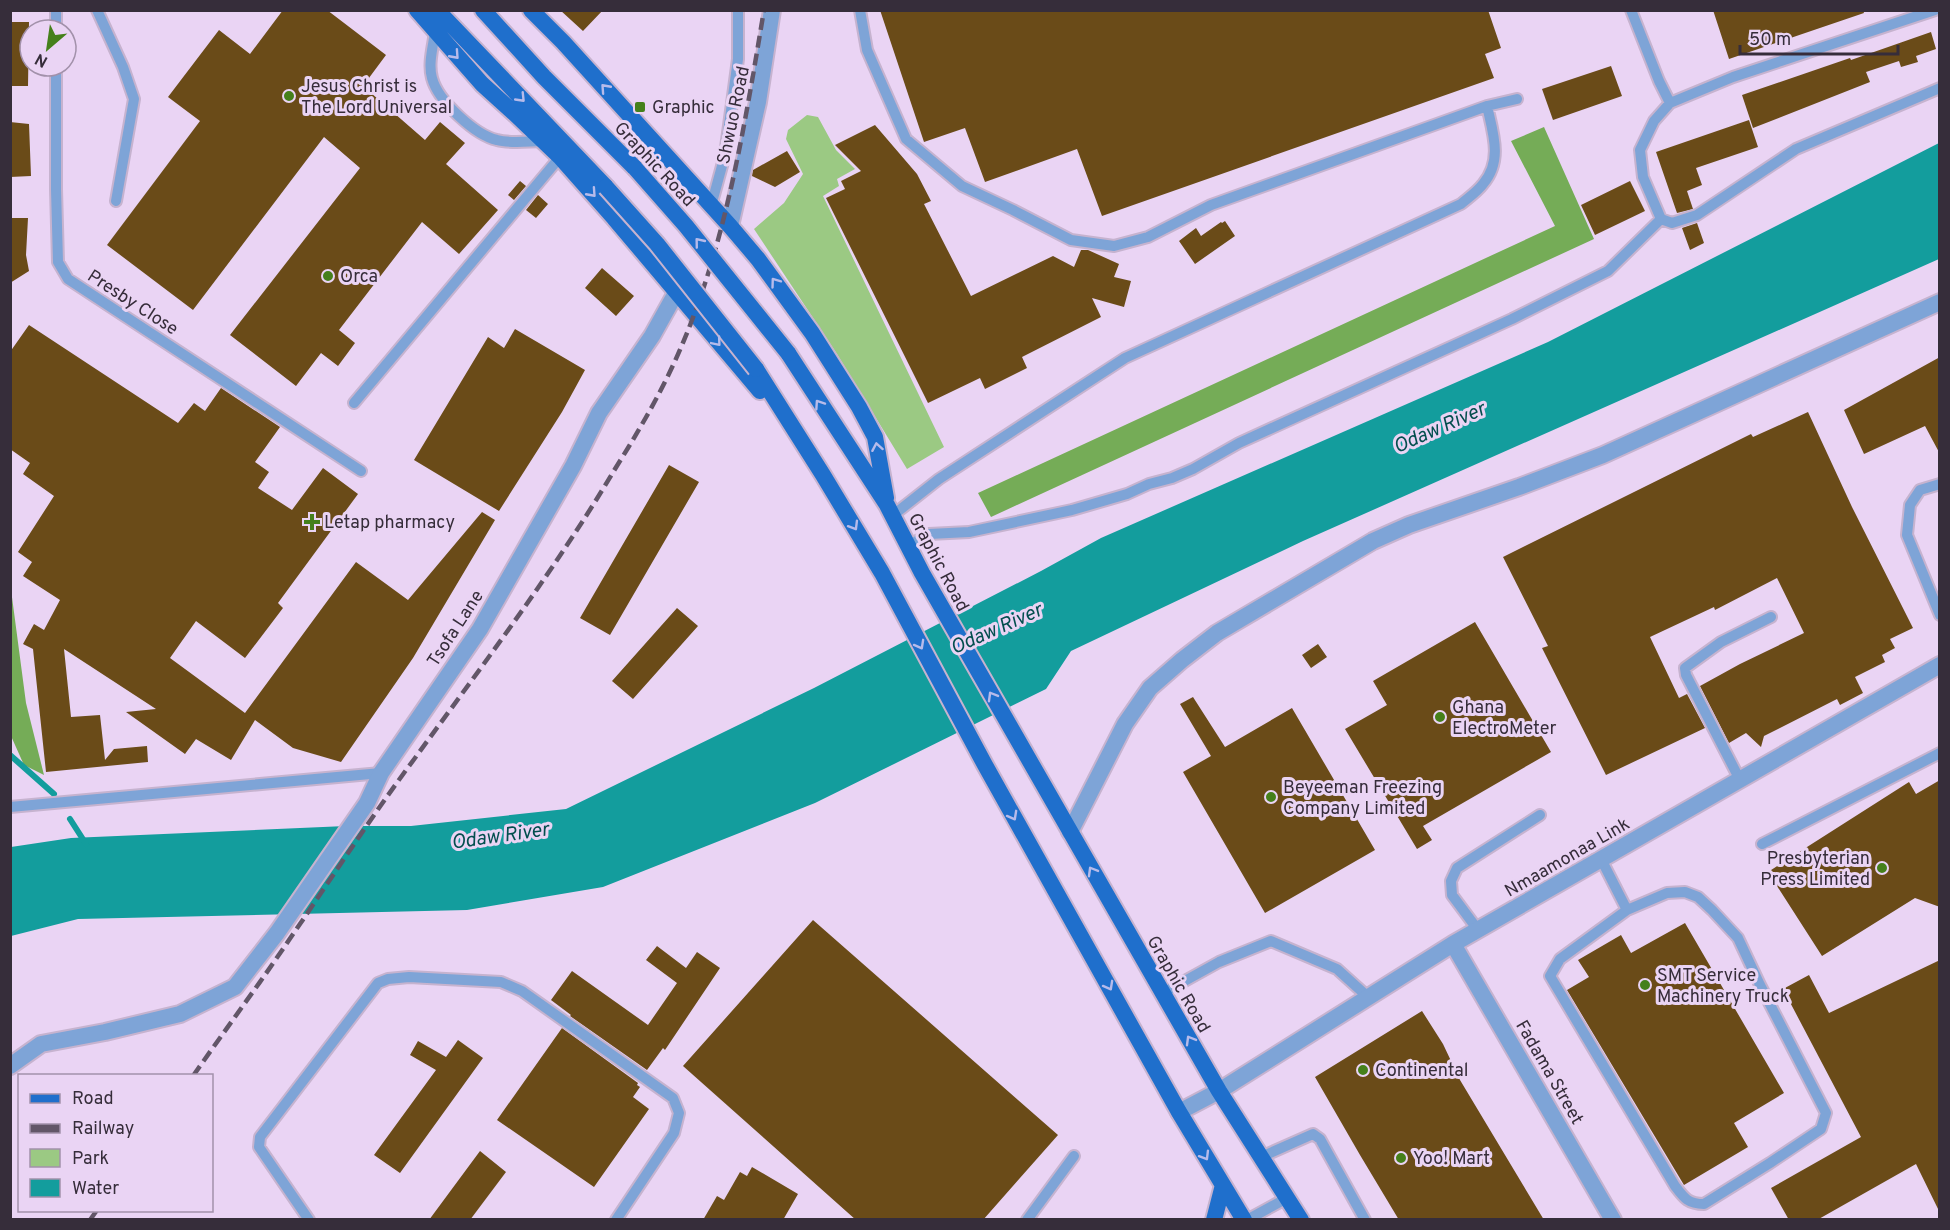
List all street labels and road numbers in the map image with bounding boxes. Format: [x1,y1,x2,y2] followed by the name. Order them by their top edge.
[713,64,756,166] street label: Shwuo Road
[608,117,699,213] street label: Graphic Road
[82,265,182,341] street label: Presby Close
[902,509,973,616] street label: Graphic Road
[423,586,490,672] street label: Tsofa Lane
[1501,813,1634,903] street label: Nmaamonaa Link
[1141,932,1215,1037] street label: Graphic Road
[1510,1016,1588,1129] street label: Fadama Street

